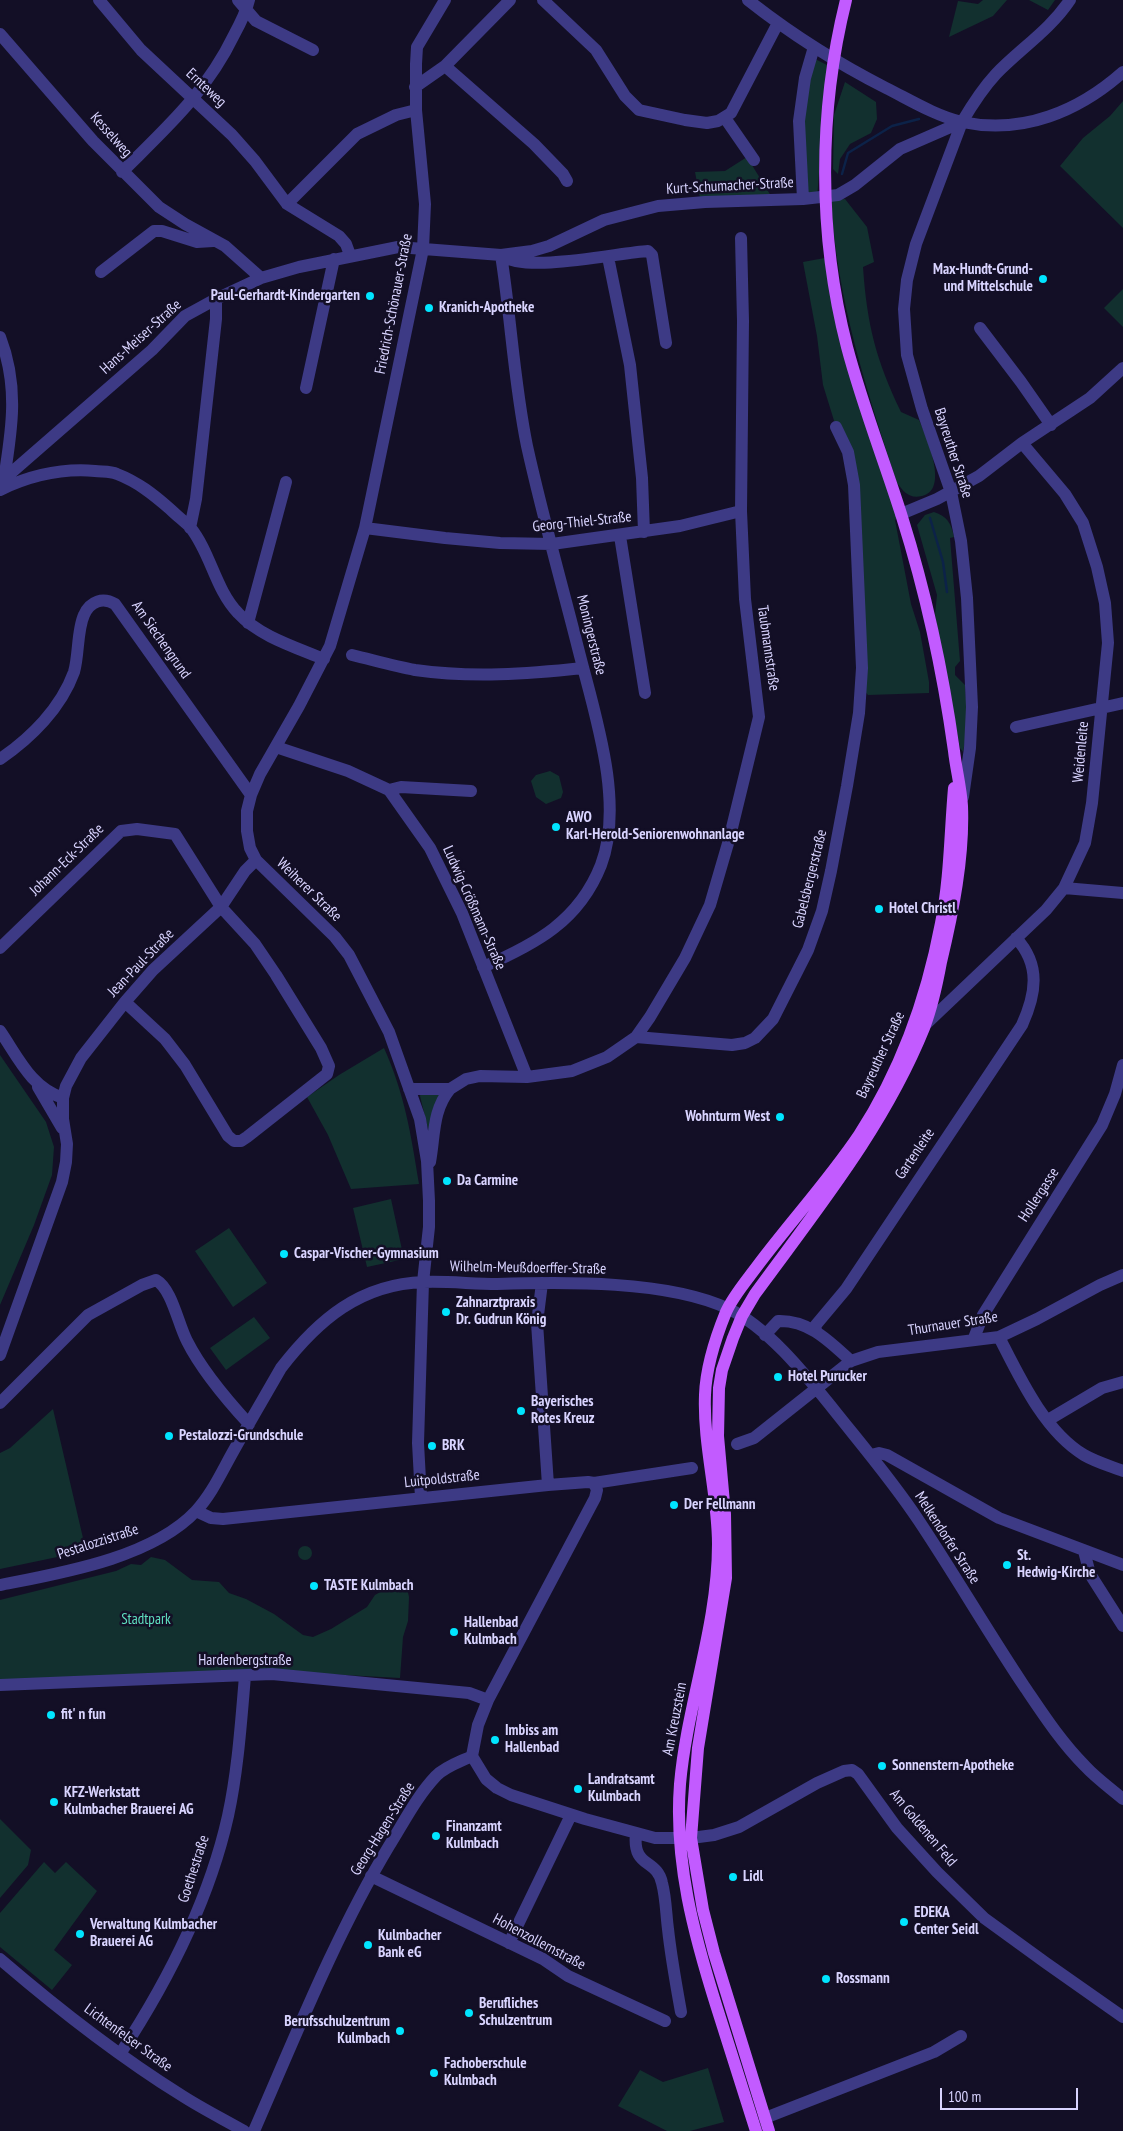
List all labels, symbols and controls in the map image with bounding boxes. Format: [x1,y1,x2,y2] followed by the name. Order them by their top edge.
[182,65,230,111] street label: Ernteweg
[86,109,136,161] street label: Kesselweg
[666,174,794,198] street label: Kurt-Schumacher-Straße
[372,232,416,376] street label: Friedrich-Schönauer-Straße
[933,261,1033,296] place label: Max-Hundt-Grund- und Mittelschule
[1037,273,1049,285] marker: Max-Hundt-Grund- und Mittelschule
[211,287,360,305] place label: Paul-Gerhardt-Kindergarten
[364,290,376,302] marker: Paul-Gerhardt-Kindergarten
[97,296,185,378] street label: Hans-Meiser-Straße
[439,299,534,317] place label: Kranich-Apotheke
[423,302,435,314] marker: Kranich-Apotheke
[930,406,976,500] street label: Bayreuther Straße
[532,508,632,536] street label: Georg-Thiel-Straße
[572,593,610,677] street label: Moningerstraße
[128,598,194,682] street label: Am Siechengrund
[753,604,783,692] street label: Taubmannstraße
[1069,721,1093,783] street label: Weidenleite
[566,809,745,844] place label: AWO Karl-Herold-Seniorenwohnanlage
[26,820,108,900] street label: Johann-Eck-Straße
[550,821,562,833] marker: AWO Karl-Herold-Seniorenwohnanlage
[789,828,831,930] street label: Gabelsbergerstraße
[439,843,509,973] street label: Ludwig-Crößmann-Straße
[273,855,345,925] street label: Weiherer Straße
[889,900,956,918] place label: Hotel Christl
[873,903,885,915] marker: Hotel Christl
[104,925,178,1001] street label: Jean-Paul-Straße
[853,1009,909,1101] street label: Bayreuther Straße
[685,1108,770,1126] place label: Wohnturm West
[774,1111,786,1123] marker: Wohnturm West
[891,1125,939,1183] street label: Gartenleite
[1015,1165,1063,1225] street label: Hollergasse
[457,1172,518,1190] place label: Da Carmine
[441,1175,453,1187] marker: Da Carmine
[294,1245,439,1263] place label: Caspar-Vischer-Gymnasium
[278,1248,290,1260] marker: Caspar-Vischer-Gymnasium
[450,1258,606,1278] street label: Wilhelm-Meußdoerffer-Straße
[456,1294,546,1329] place label: Zahnarztpraxis Dr. Gudrun König
[440,1306,452,1318] marker: Zahnarztpraxis Dr. Gudrun König
[907,1308,999,1340] street label: Thurnauer Straße
[788,1368,867,1386] place label: Hotel Purucker
[772,1371,784,1383] marker: Hotel Purucker
[531,1393,595,1428] place label: Bayerisches Rotes Kreuz
[515,1405,527,1417] marker: Bayerisches Rotes Kreuz
[179,1427,303,1445] place label: Pestalozzi-Grundschule
[163,1430,175,1442] marker: Pestalozzi-Grundschule
[442,1437,465,1455] place label: BRK
[426,1440,438,1452] marker: BRK
[403,1466,481,1492] street label: Luitpoldstraße
[911,1489,983,1587] street label: Melkendorfer Straße
[684,1496,756,1514] place label: Der Fellmann
[668,1499,680,1511] marker: Der Fellmann
[55,1520,141,1564] street label: Pestalozzistraße
[1017,1547,1095,1582] place label: St. Hedwig-Kirche
[1001,1559,1013,1571] marker: St. Hedwig-Kirche
[324,1577,414,1595] place label: TASTE Kulmbach
[308,1580,320,1592] marker: TASTE Kulmbach
[121,1611,171,1629] park label: Stadtpark
[464,1614,518,1649] place label: Hallenbad Kulmbach
[448,1626,460,1638] marker: Hallenbad Kulmbach
[198,1652,292,1670] street label: Hardenbergstraße
[659,1681,691,1757] street label: Am Kreuzstein
[61,1706,106,1724] place label: fit' n fun
[45,1709,57,1721] marker: fit' n fun
[505,1722,559,1757] place label: Imbiss am Hallenbad
[489,1734,501,1746] marker: Imbiss am Hallenbad
[892,1757,1014,1775] place label: Sonnenstern-Apotheke
[876,1760,888,1772] marker: Sonnenstern-Apotheke
[588,1771,655,1806] place label: Landratsamt Kulmbach
[347,1779,419,1879] street label: Georg-Hagen-Straße
[572,1783,584,1795] marker: Landratsamt Kulmbach
[64,1784,194,1819] place label: KFZ-Werkstatt Kulmbacher Brauerei AG
[886,1786,960,1870] street label: Am Goldenen Feld
[48,1796,60,1808] marker: KFZ-Werkstatt Kulmbacher Brauerei AG
[446,1818,502,1853] place label: Finanzamt Kulmbach
[430,1830,442,1842] marker: Finanzamt Kulmbach
[175,1833,213,1905] street label: Goethestraße
[743,1868,763,1886] place label: Lidl
[727,1871,739,1883] marker: Lidl
[914,1904,979,1939] place label: EDEKA Center Seidl
[490,1910,588,1974] street label: Hohenzollernstraße
[90,1916,217,1951] place label: Verwaltung Kulmbacher Brauerei AG
[898,1916,910,1928] marker: EDEKA Center Seidl
[378,1927,441,1962] place label: Kulmbacher Bank eG
[74,1928,86,1940] marker: Verwaltung Kulmbacher Brauerei AG
[362,1939,374,1951] marker: Kulmbacher Bank eG
[836,1970,890,1988] place label: Rossmann
[820,1973,832,1985] marker: Rossmann
[479,1995,552,2030] place label: Berufliches Schulzentrum
[80,2000,176,2076] street label: Lichtenfelser Straße
[463,2007,475,2019] marker: Berufliches Schulzentrum
[284,2013,390,2048] place label: Berufsschulzentrum Kulmbach
[394,2025,406,2037] marker: Berufsschulzentrum Kulmbach
[444,2055,527,2090] place label: Fachoberschule Kulmbach
[428,2067,440,2079] marker: Fachoberschule Kulmbach
[943,2078,1080,2110] scale bar
[948,2087,981,2106] text: 100 m

